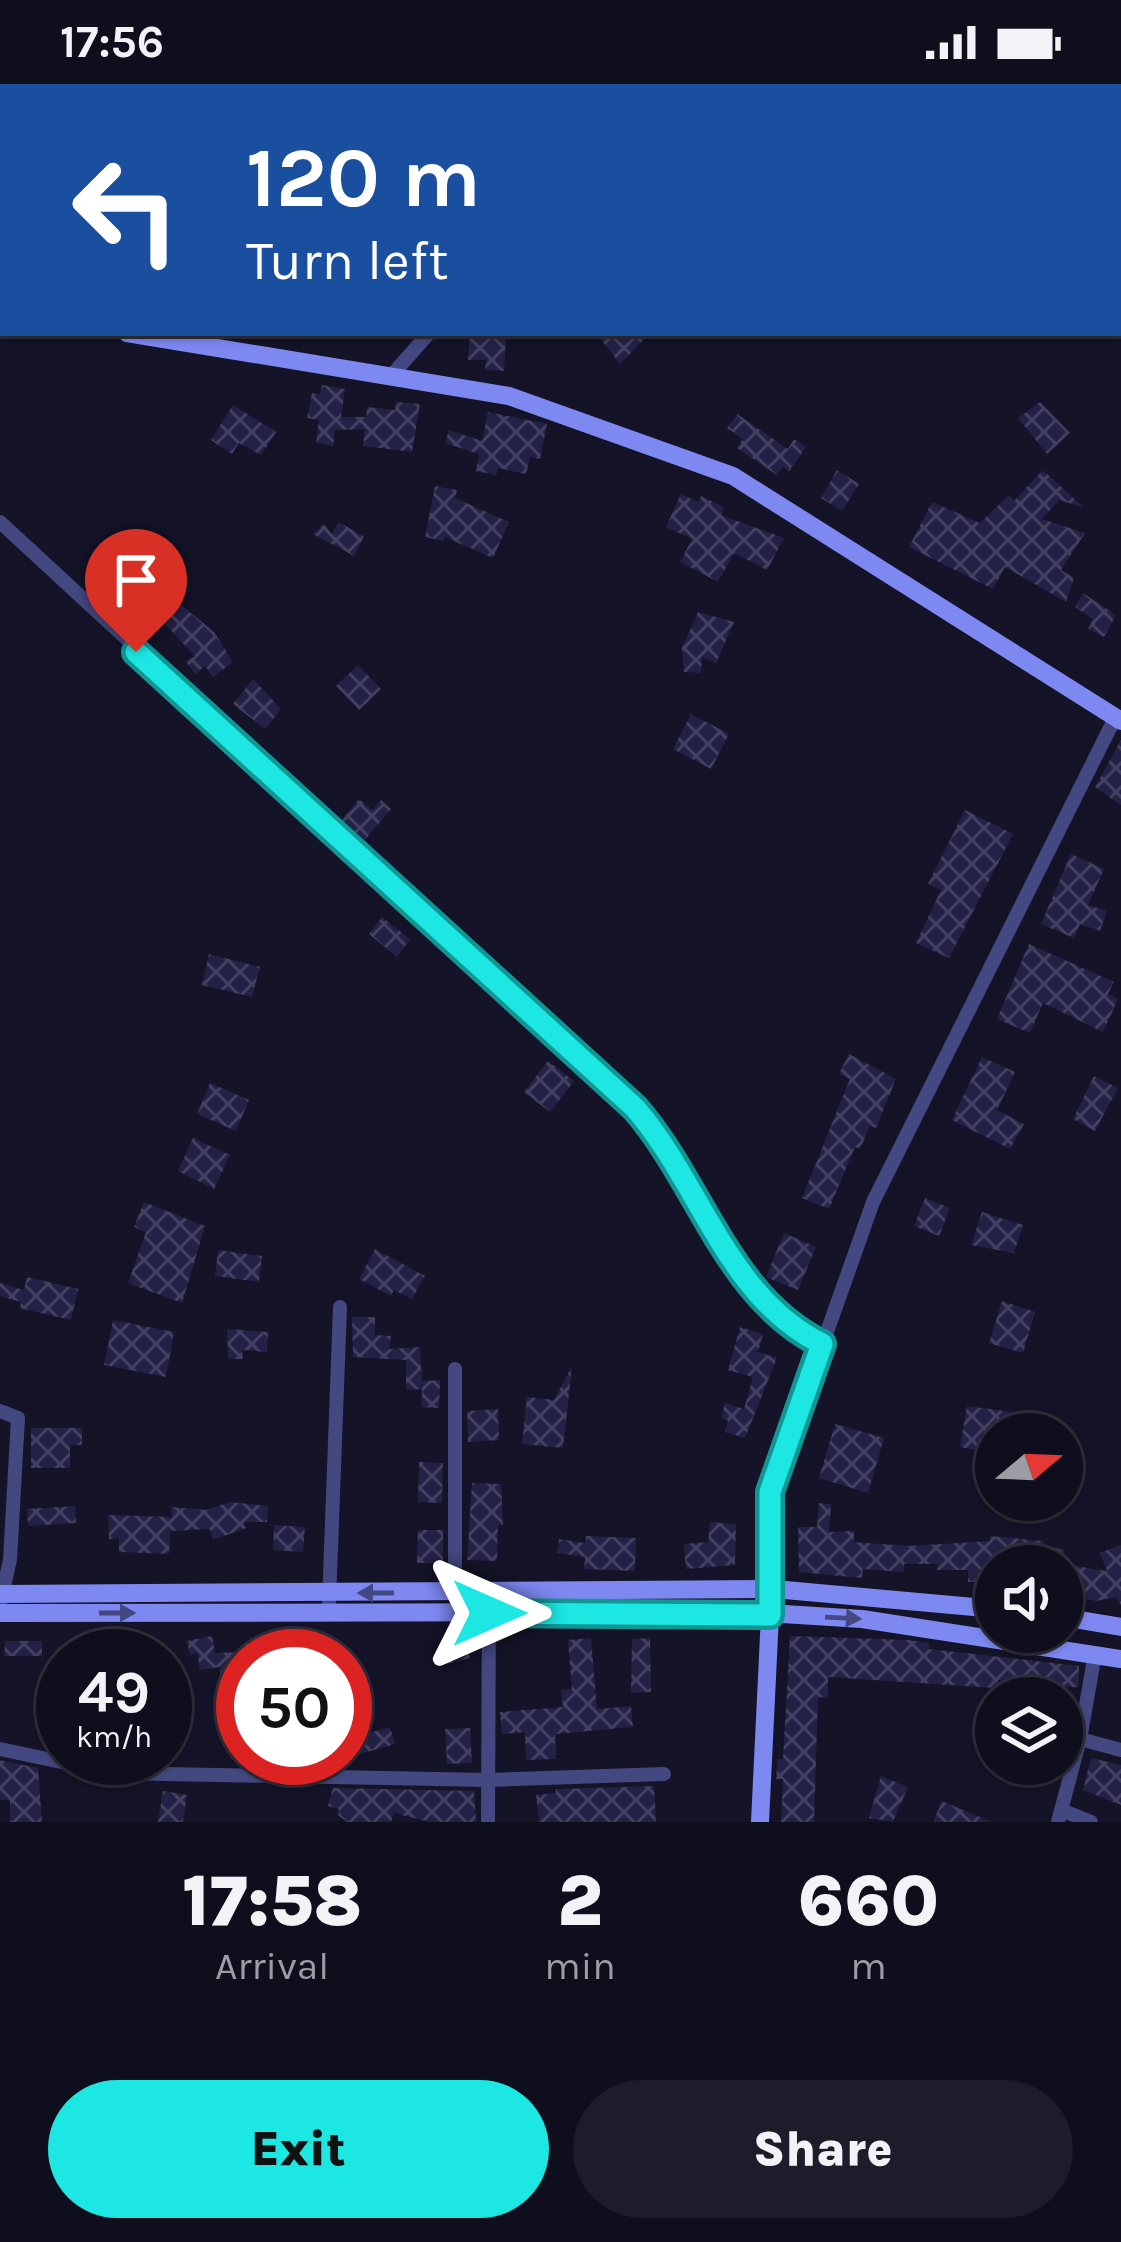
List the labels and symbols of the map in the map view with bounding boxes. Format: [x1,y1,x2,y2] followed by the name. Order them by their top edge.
[85,529,187,652] pin
[975,1413,1083,1521] north arrow
[426,1550,552,1676] position arrow
[356,1583,394,1603] one-way arrow
[99,1603,137,1623] one-way arrow
[825,1609,863,1628] one-way arrow
[216,1629,372,1785] speed limit sign: 50

